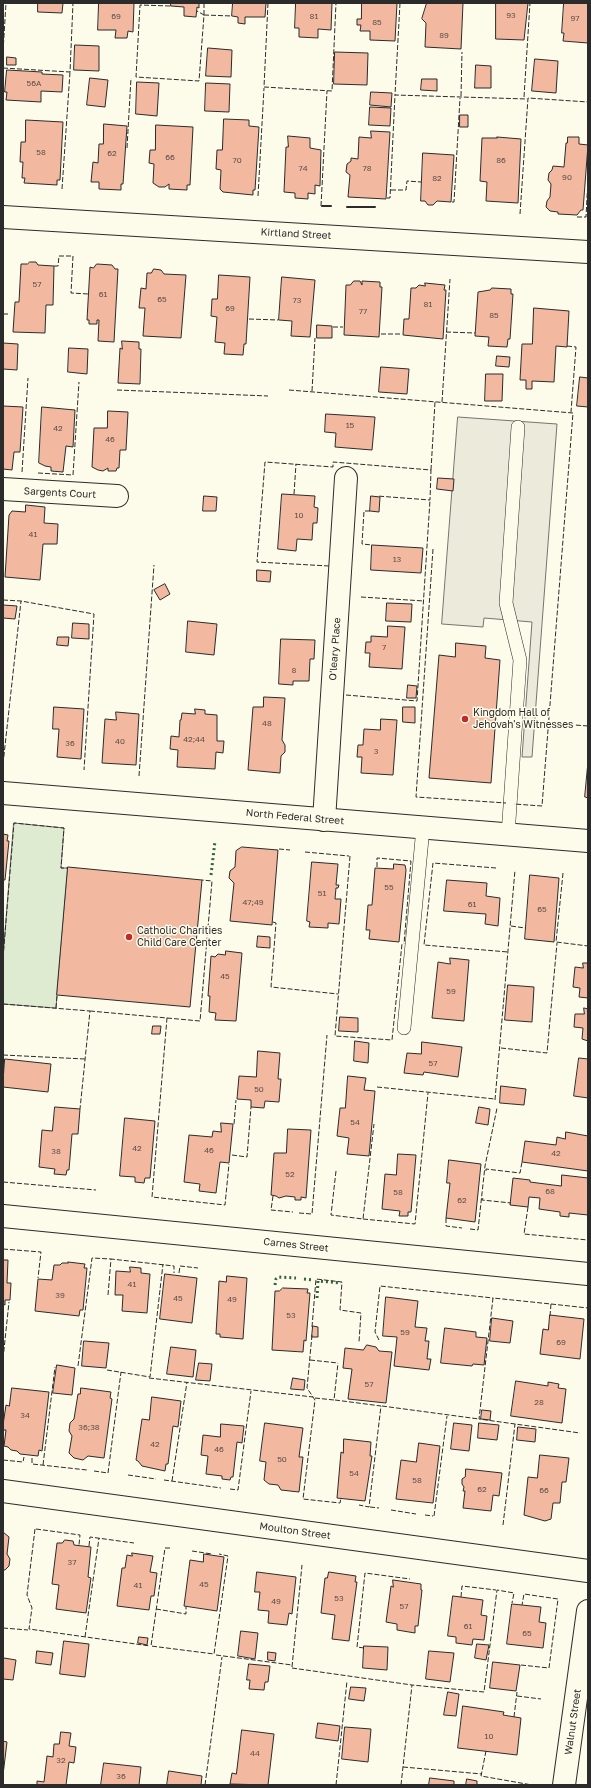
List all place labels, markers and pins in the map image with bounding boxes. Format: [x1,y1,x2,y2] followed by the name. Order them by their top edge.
[473,707,573,730] place label: Kingdom Hall of Jehovah's Witnesses
[460,714,470,724] marker: Kingdom Hall of Jehovah's Witnesses
[137,925,222,948] place label: Catholic Charities Child Care Center
[124,932,134,942] marker: Catholic Charities Child Care Center

